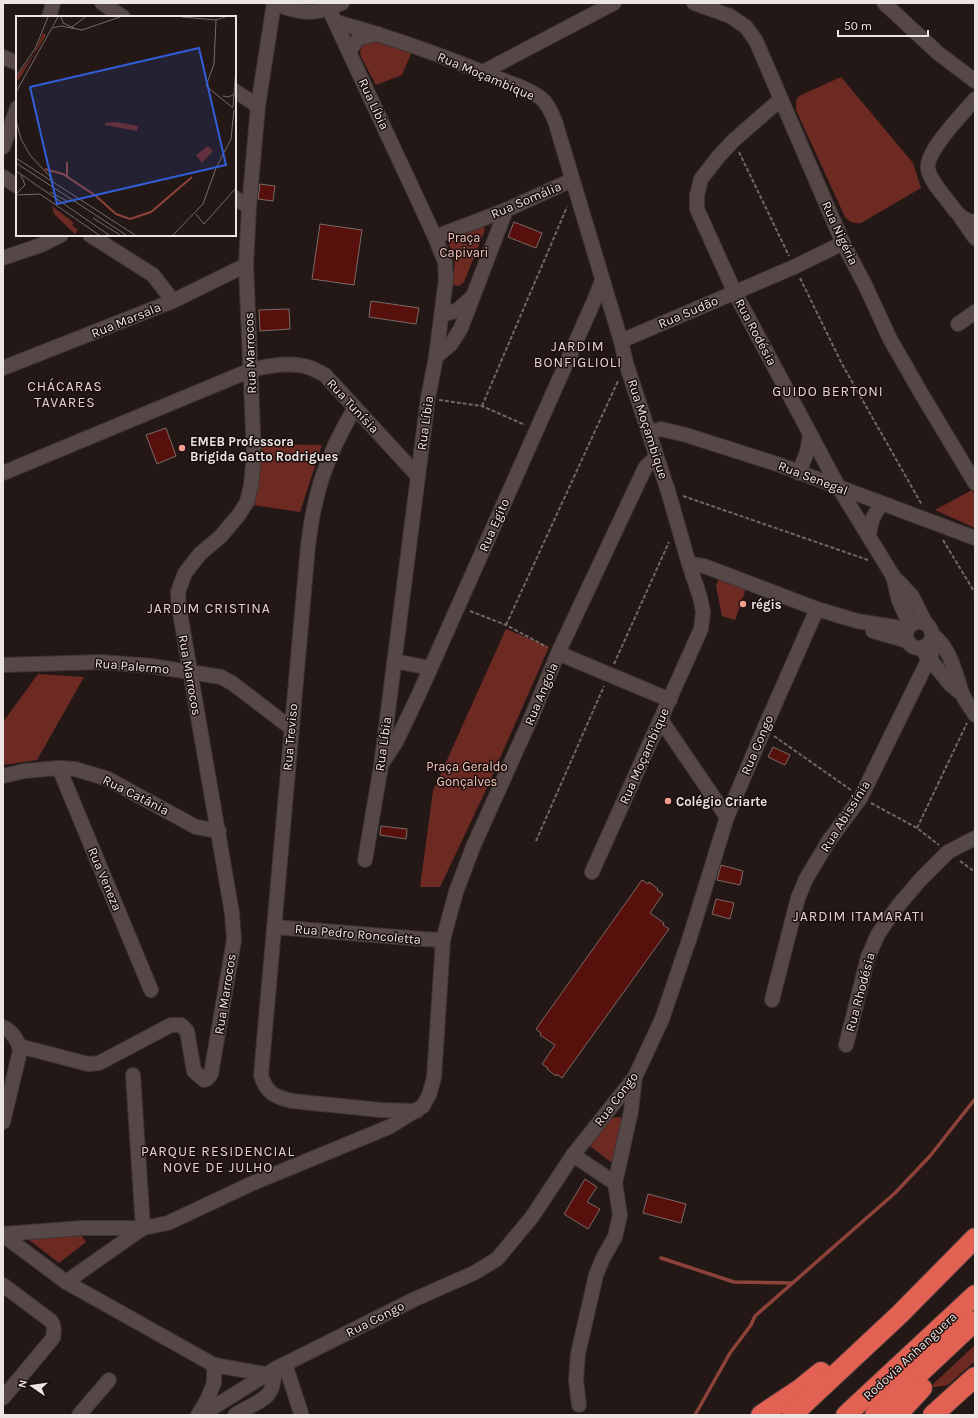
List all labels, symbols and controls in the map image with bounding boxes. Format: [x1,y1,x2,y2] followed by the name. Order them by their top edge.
[838,12,928,38] scale bar
[16,16,236,236] inset map
[844,19,872,33] text: 50 m
[435,49,537,104] street label: Rua Moçambique
[356,76,392,132] street label: Rua Líbia
[489,178,563,222] street label: Rua Somália
[819,199,861,267] street label: Rua Nigéria
[440,230,488,260] park label: Praça Capivari
[656,293,720,331] street label: Rua Sudão
[732,296,780,368] street label: Rua Rodésia
[89,299,163,341] street label: Rua Marsala
[241,312,259,394] street label: Rua Marrocos
[534,338,622,371] district label: JARDIM BONFIGLIOLI
[324,376,382,436] street label: Rua Tunísia
[27,377,103,411] district label: CHÁCARAS TAVARES
[624,377,671,481] street label: Rua Moçambique
[772,383,884,400] district label: GUIDO BERTONI
[414,395,436,451] street label: Rua Líbia
[190,434,338,464] place label: EMEB Professora Brigida Gatto Rodrigues
[177,443,187,453] marker: EMEB Professora Brigida Gatto Rodrigues
[776,458,850,498] street label: Rua Senegal
[476,496,512,554] street label: Rua Egito
[751,597,782,612] place label: régis
[738,599,748,609] marker: régis
[147,600,271,617] district label: JARDIM CRISTINA
[176,634,204,717] street label: Rua Marrocos
[94,655,170,677] street label: Rua Palermo
[521,660,561,728] street label: Rua Angola
[280,703,300,771] street label: Rua Treviso
[616,705,673,807] street label: Rua Moçambique
[738,713,776,777] street label: Rua Congo
[372,716,394,772] street label: Rua Líbia
[426,759,508,789] park label: Praça Geraldo Gonçalves
[100,772,172,818] street label: Rua Catânia
[817,777,873,855] street label: Rua Abissínia
[676,794,767,809] place label: Colégio Criarte
[663,796,673,806] marker: Colégio Criarte
[85,845,125,913] street label: Rua Veneza
[793,908,925,925] district label: JARDIM ITAMARATI
[294,921,422,947] street label: Rua Pedro Roncoletta
[842,951,878,1033] street label: Rua Rhodésia
[211,952,239,1035] street label: Rua Marrocos
[591,1069,641,1129] street label: Rua Congo
[141,1143,295,1176] district label: PARQUE RESIDENCIAL NOVE DE JULHO
[343,1298,407,1340] street label: Rua Congo
[860,1309,960,1403] street label: Rodovia Anhanguera
[12,1366,52,1406] north arrow
[16,1379,30,1389] text: N

